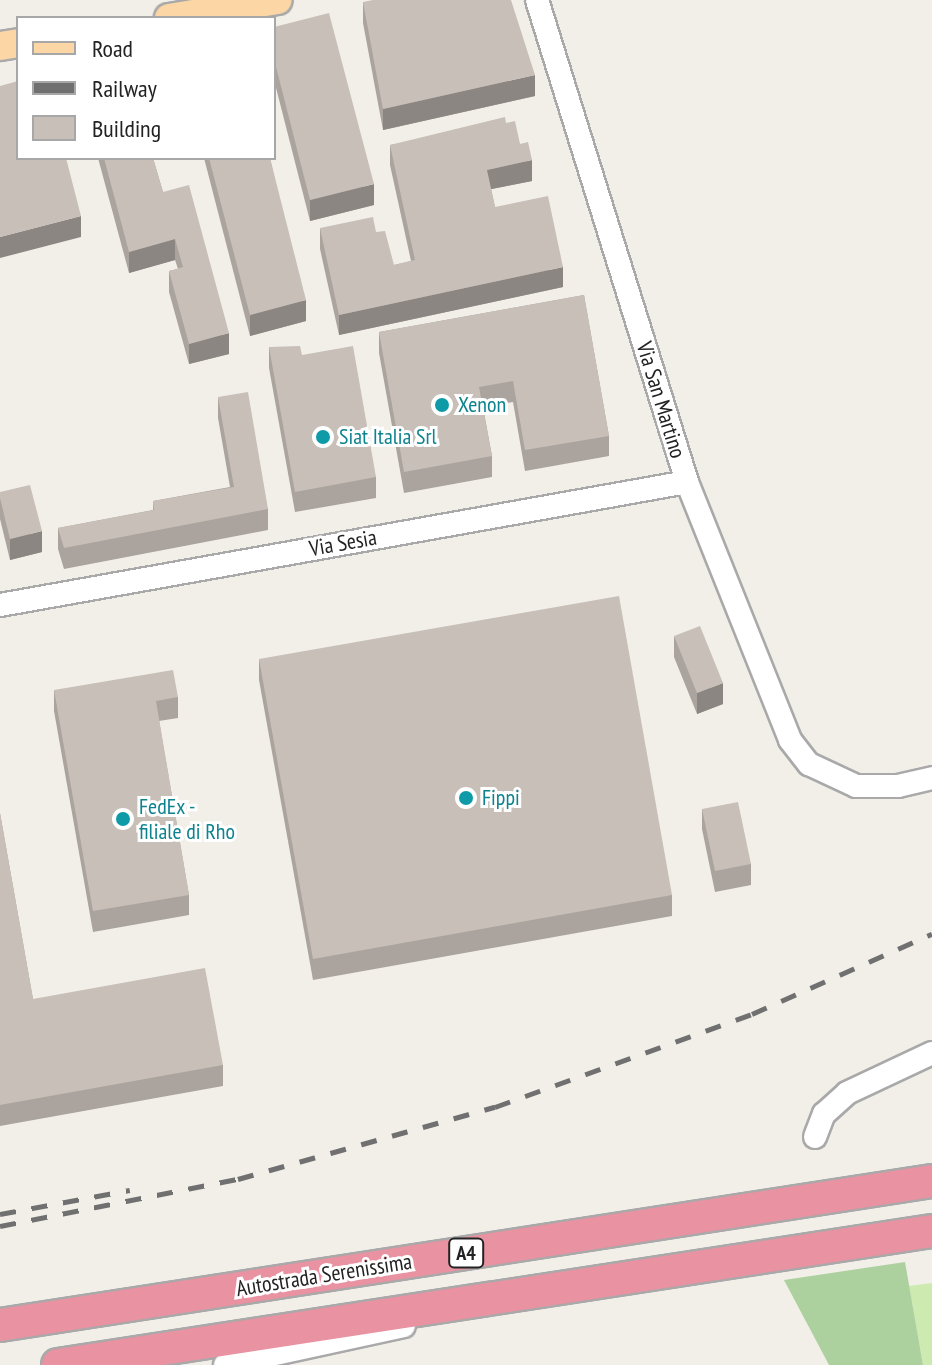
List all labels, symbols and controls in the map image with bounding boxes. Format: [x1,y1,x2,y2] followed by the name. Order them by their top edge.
[16,16,276,160] legend
[92,33,133,64] text: Road
[92,73,157,104] text: Railway
[92,113,161,144] text: Building
[631,339,691,461] street label: Via San Martino
[458,392,506,418] place label: Xenon
[433,396,451,414] marker: Xenon
[339,424,437,450] place label: Siat Italia Srl
[314,428,332,446] marker: Siat Italia Srl
[307,524,379,562] street label: Via Sesia
[482,785,520,811] place label: Fippi
[457,789,475,807] marker: Fippi
[139,793,235,844] place label: FedEx - filiale di Rho
[114,810,132,828] marker: FedEx - filiale di Rho
[448,1237,484,1269] road number: A4
[234,1248,414,1302] street label: Autostrada Serenissima

